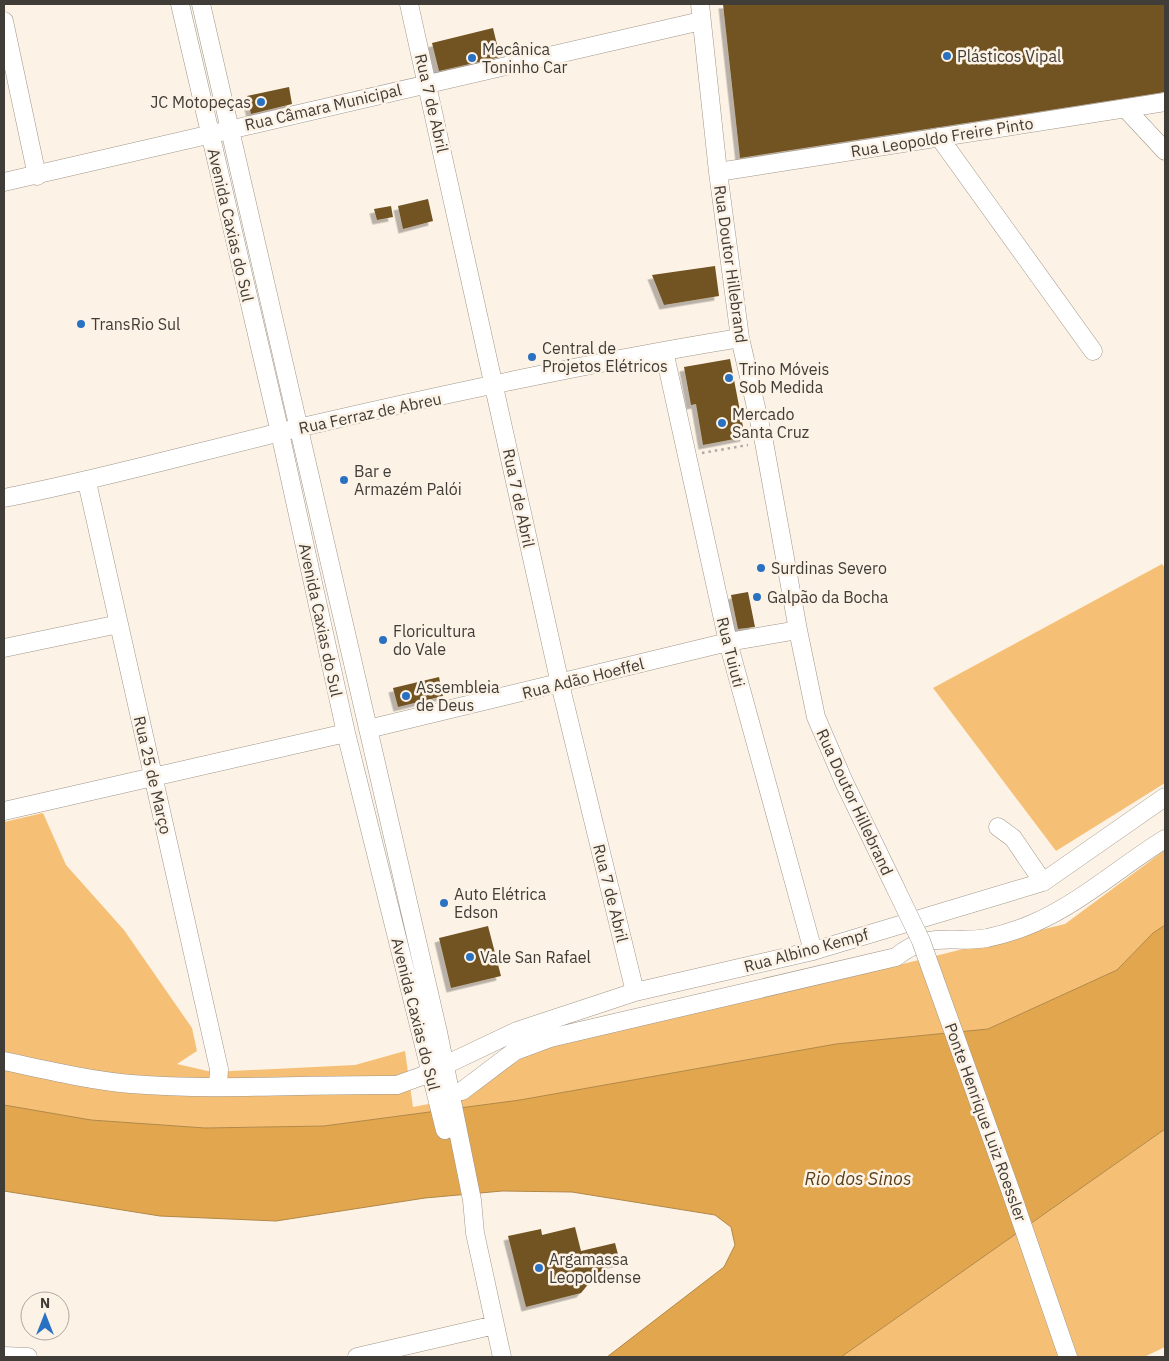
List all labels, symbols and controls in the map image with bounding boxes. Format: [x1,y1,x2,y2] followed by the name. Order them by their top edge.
[482,39,568,77] place label: Mecânica Toninho Car
[957,46,1061,66] place label: Plásticos Vipal
[941,50,953,62] marker: Plásticos Vipal
[411,52,453,154] street label: Rua 7 de Abril
[466,52,478,64] marker: Mecânica Toninho Car
[243,79,403,135] street label: Rua Câmara Municipal
[150,92,251,112] place label: JC Motopeças
[255,96,267,108] marker: JC Motopeças
[849,113,1035,161] street label: Rua Leopoldo Freire Pinto
[204,146,258,304] street label: Avenida Caxias do Sul
[710,184,752,344] street label: Rua Doutor Hillebrand
[91,314,180,334] place label: TransRio Sul
[75,318,87,330] marker: TransRio Sul
[542,338,668,376] place label: Central de Projetos Elétricos
[526,351,538,363] marker: Central de Projetos Elétricos
[739,359,829,397] place label: Trino Móveis Sob Medida
[723,372,735,384] marker: Trino Móveis Sob Medida
[297,388,443,438] street label: Rua Ferraz de Abreu
[732,404,809,442] place label: Mercado Santa Cruz
[716,417,728,429] marker: Mercado Santa Cruz
[499,447,539,549] street label: Rua 7 de Abril
[354,461,462,499] place label: Bar e Armazém Palói
[338,474,350,486] marker: Bar e Armazém Palói
[295,541,347,699] street label: Avenida Caxias do Sul
[771,558,887,578] place label: Surdinas Severo
[755,562,767,574] marker: Surdinas Severo
[767,587,889,607] place label: Galpão da Bocha
[751,591,763,603] marker: Galpão da Bocha
[713,615,749,689] street label: Rua Tuiuti
[393,621,476,659] place label: Floricultura do Vale
[377,634,389,646] marker: Floricultura do Vale
[520,653,646,703] street label: Rua Adão Hoeffel
[416,677,500,715] place label: Assembleia de Deus
[400,690,412,702] marker: Assembleia de Deus
[130,714,176,836] street label: Rua 25 de Março
[812,726,898,878] street label: Rua Doutor Hillebrand
[589,842,633,944] street label: Rua 7 de Abril
[454,884,547,922] place label: Auto Elétrica Edson
[438,897,450,909] marker: Auto Elétrica Edson
[741,924,871,976] street label: Rua Albino Kempf
[387,936,445,1092] street label: Avenida Caxias do Sul
[480,947,591,967] place label: Vale San Rafael
[464,951,476,963] marker: Vale San Rafael
[941,1020,1031,1224] street label: Ponte Henrique Luiz Roessler
[805,1167,911,1190] water label: Rio dos Sinos
[549,1249,641,1287] place label: Argamassa Leopoldense
[533,1262,545,1274] marker: Argamassa Leopoldense
[20,1291,70,1341] north arrow
[40,1294,50,1312] text: N

